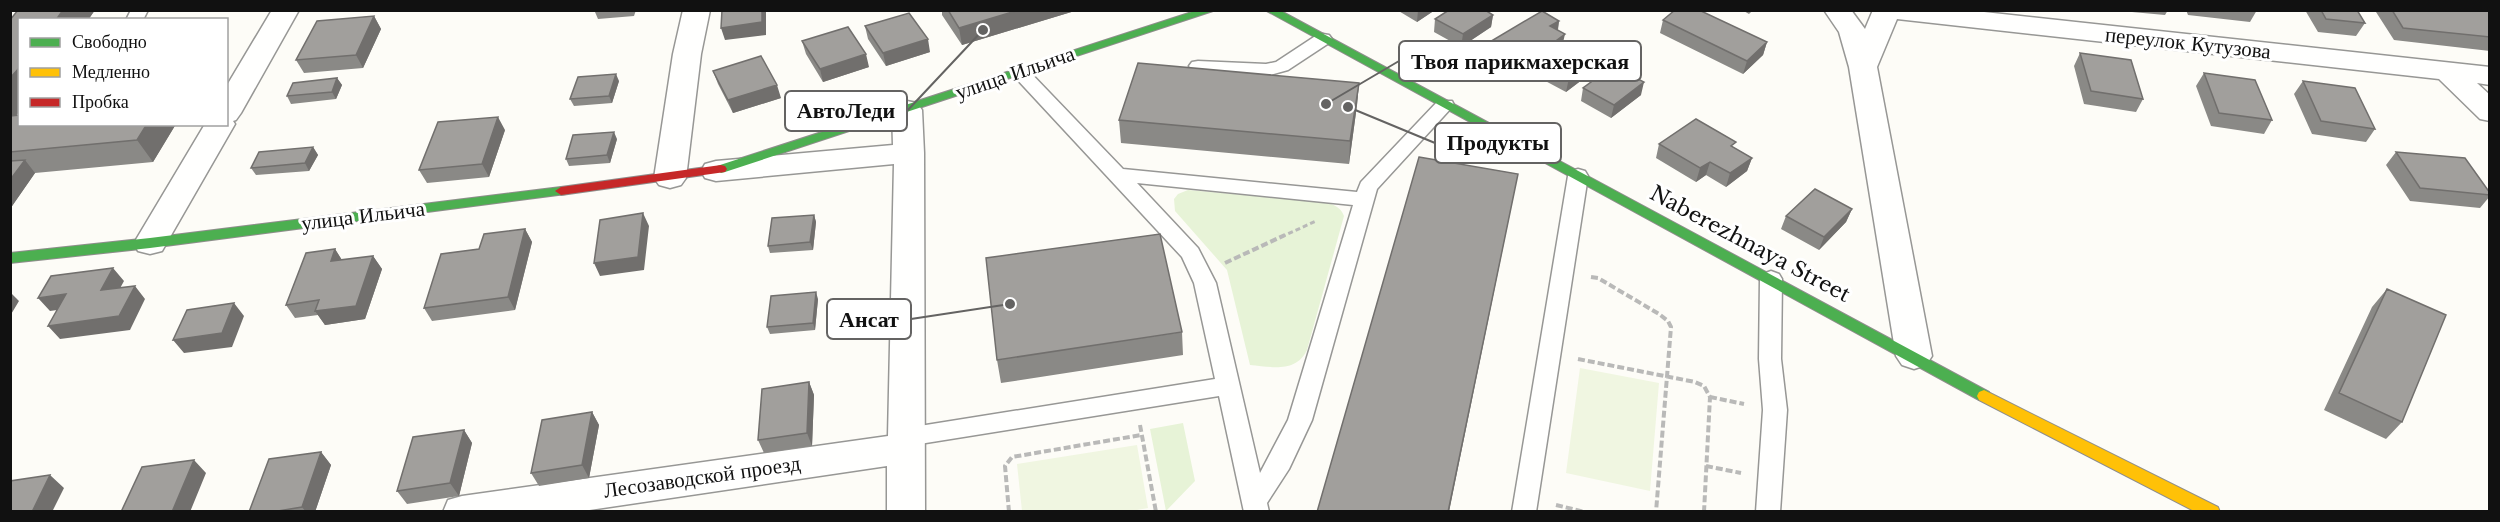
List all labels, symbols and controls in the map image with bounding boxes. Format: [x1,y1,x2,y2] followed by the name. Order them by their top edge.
[18,18,228,126] legend
[2104,21,2273,65] street label: переулок Кутузова
[72,31,147,53] text: Свободно
[952,40,1079,106] street label: улица Ильича
[1399,41,1641,81] callout: Твоя парикмахерская
[1411,48,1629,75] text: Твоя парикмахерская
[72,61,150,83] text: Медленно
[72,91,129,113] text: Пробка
[785,91,907,131] callout: АвтоЛеди
[797,97,895,124] text: АвтоЛеди
[1435,123,1561,163] callout: Продукты
[1447,129,1549,156] text: Продукты
[1645,180,1855,308] street label: Naberezhnaya Street
[300,195,427,236] street label: улица Ильича
[827,299,911,339] callout: Ансат
[839,306,899,333] text: Ансат
[602,450,802,504] street label: Лесозаводской проезд

